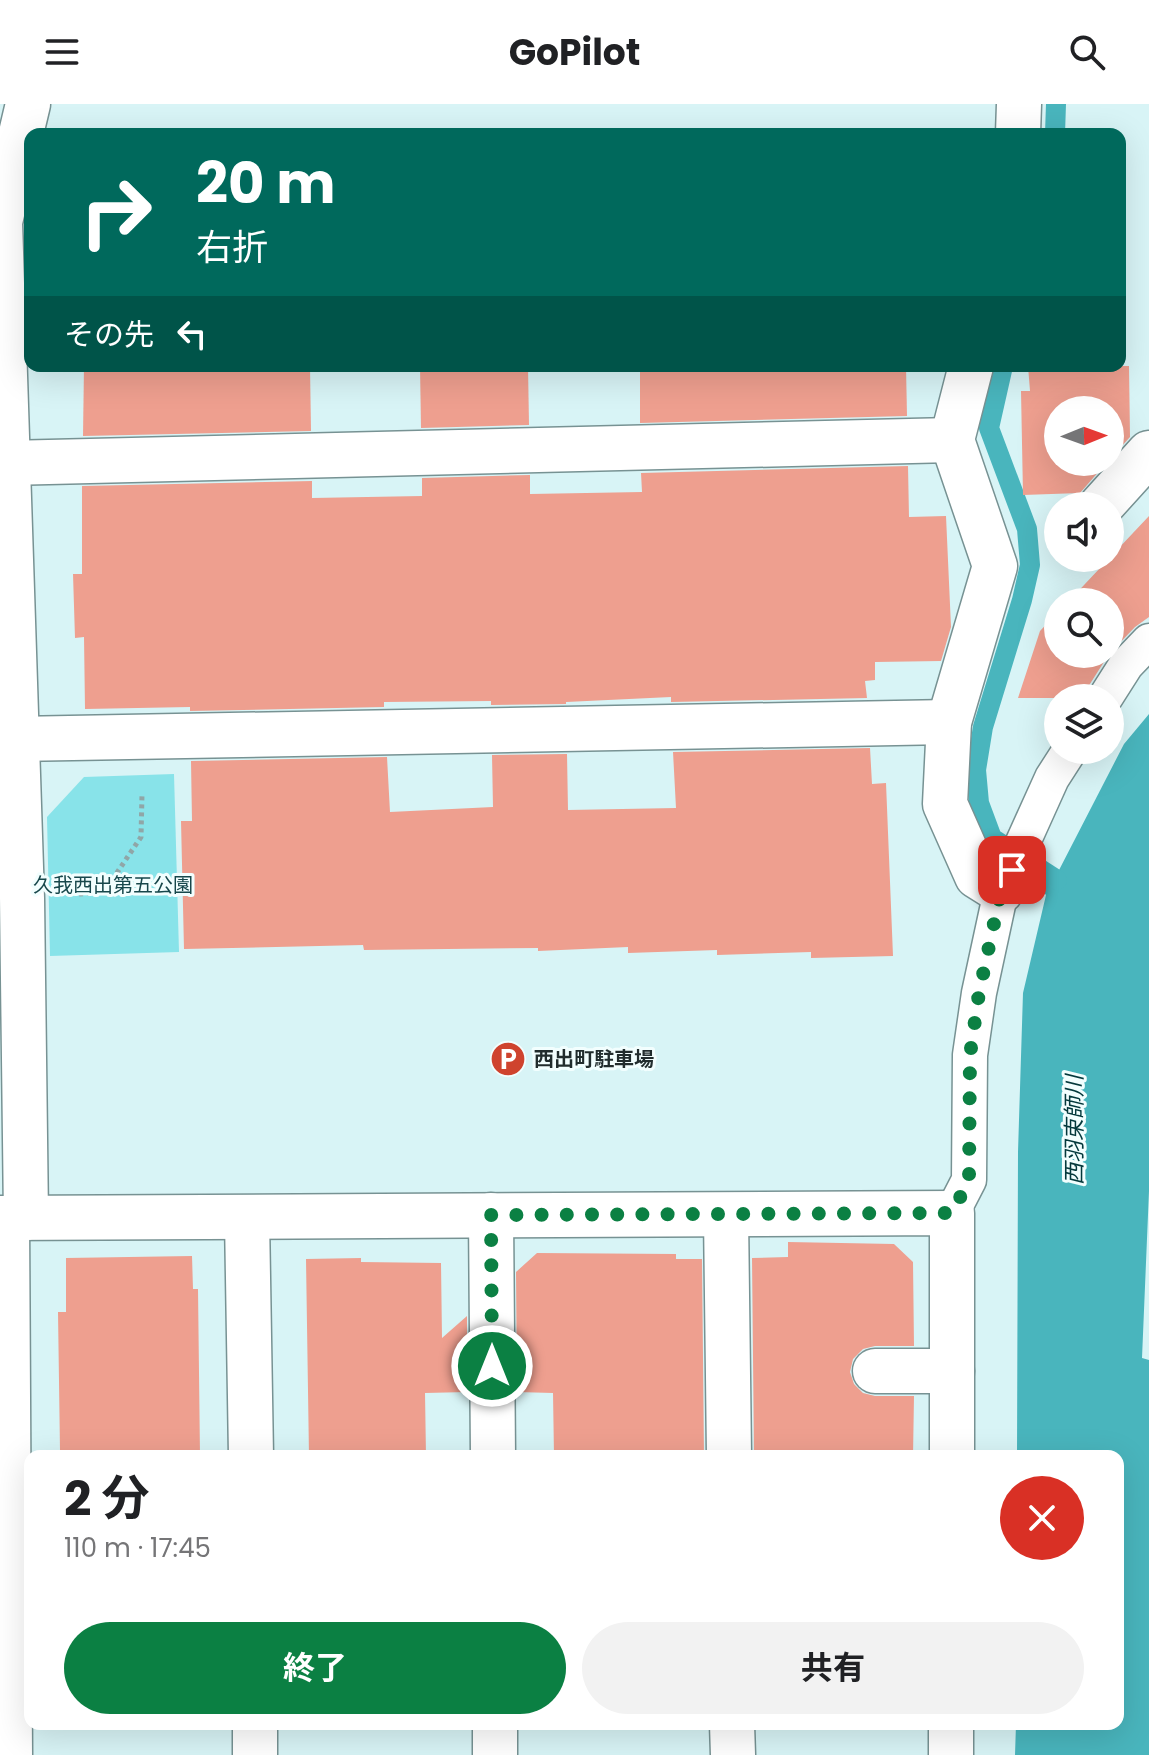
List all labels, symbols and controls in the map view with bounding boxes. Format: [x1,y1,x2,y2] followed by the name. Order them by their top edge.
[509,27,640,78] text: GoPilot
[40,30,84,74] icon: menu
[1065,30,1109,74] icon: search
[196,144,336,223] text: 20 m
[64,160,168,264] icon: right
[196,222,268,273] text: 右折
[170,312,214,356] icon: left
[64,313,154,356] text: その先
[1044,396,1124,476] north arrow
[1044,396,1124,764] map controls
[1044,492,1124,572] button: sound
[1044,588,1124,668] button: search
[1044,684,1124,764] button: layers
[978,836,1046,904] pin
[990,848,1034,892] icon: arrive
[33,871,193,899] park label: 久我西出第五公園
[489,1040,527,1078] parking icon: 西出町駐車場
[534,1045,654,1073] place label: 西出町駐車場
[1059,1073,1090,1185] water label: 西羽束師川
[450,1324,534,1408] position arrow
[64,1465,150,1532] text: 2 分
[1000,1476,1084,1560] button: close
[64,1530,211,1566] text: 110 m · 17:45
[64,1622,566,1714] button: 終了
[582,1622,1084,1714] button: 共有

